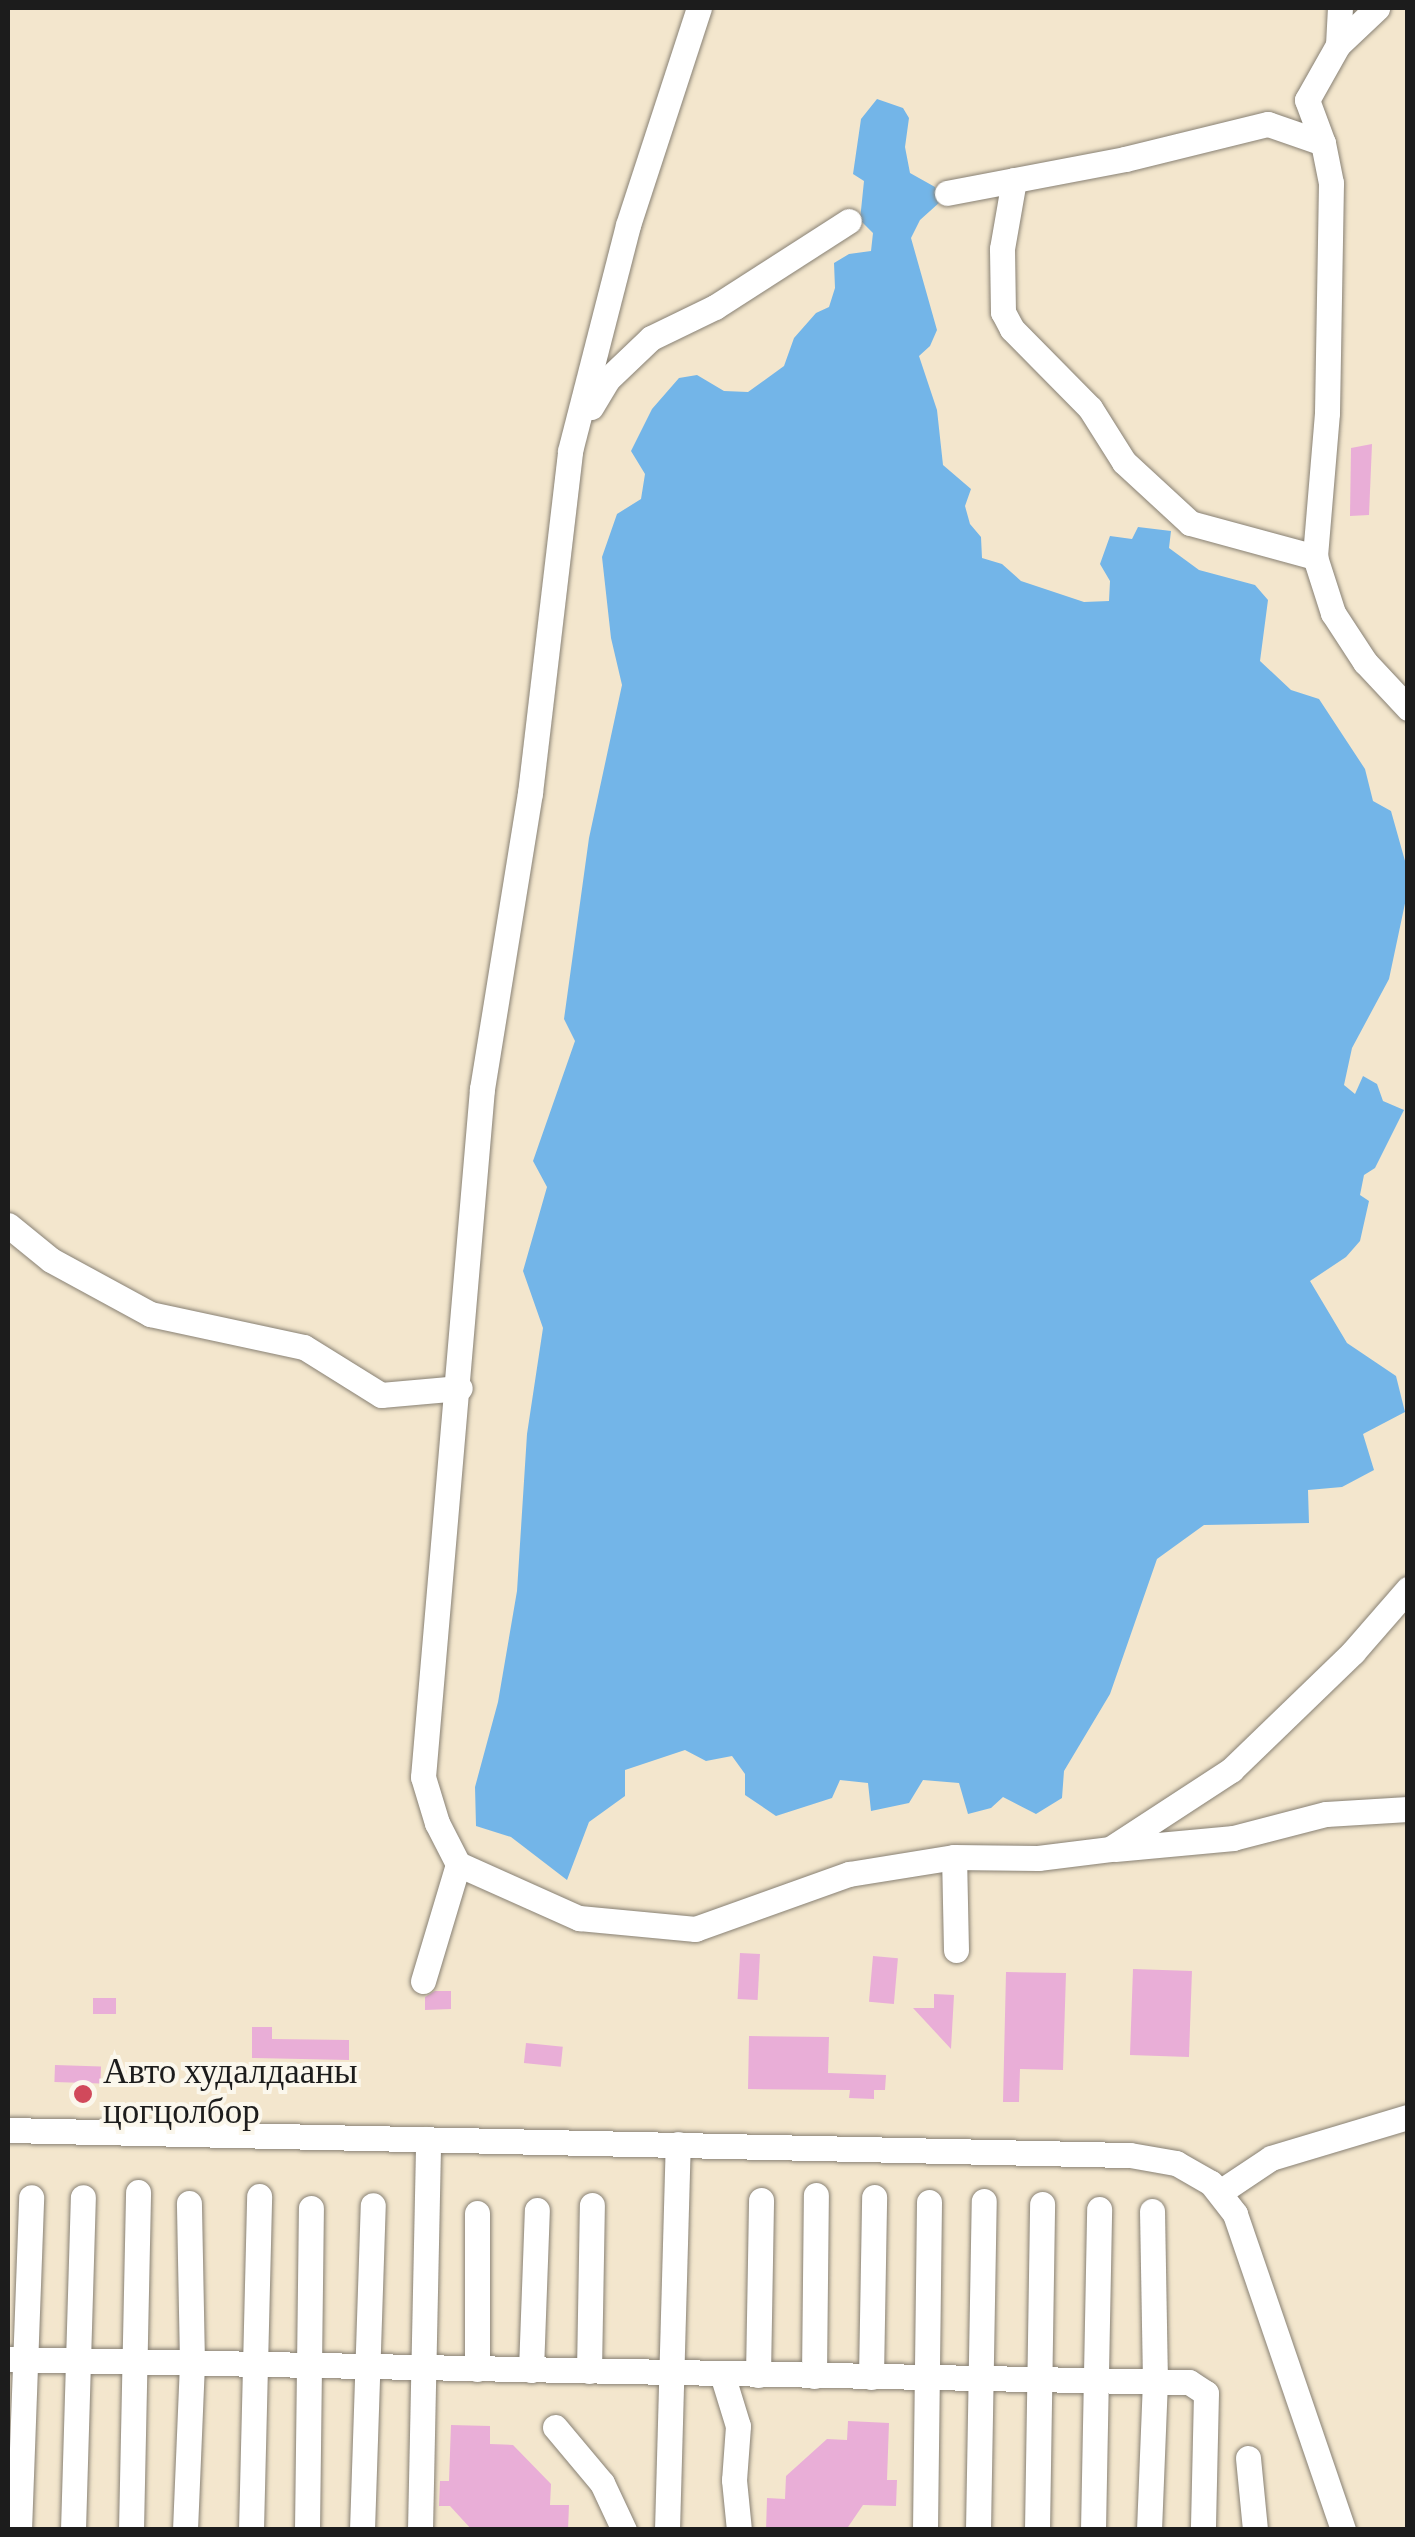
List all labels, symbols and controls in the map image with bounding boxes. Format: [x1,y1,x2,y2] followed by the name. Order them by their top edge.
[103,2053,358,2135] place label: Авто худалдааны цогцолбор
[72,2083,94,2105] marker: Авто худалдааны цогцолбор

